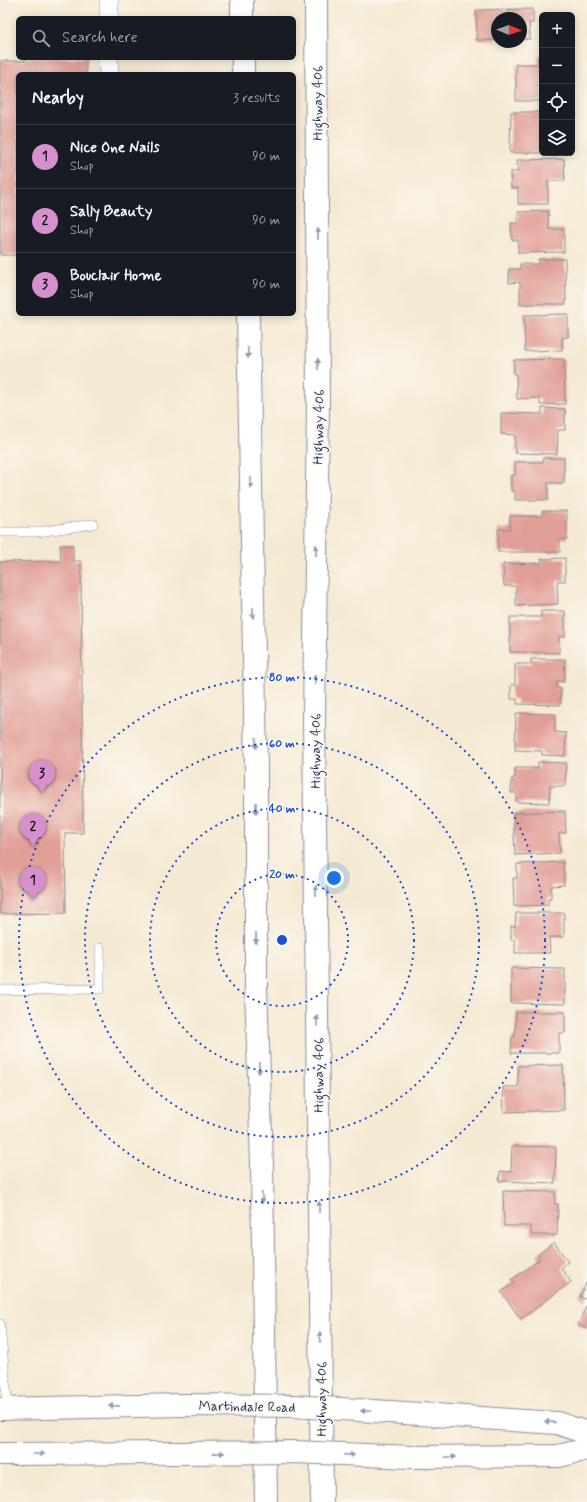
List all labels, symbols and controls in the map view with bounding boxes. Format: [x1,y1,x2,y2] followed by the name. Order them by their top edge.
[491,12,527,48] north arrow
[539,12,575,156] map controls
[539,12,575,48] button: +
[16,16,296,60] search box
[30,27,52,49] icon: search
[62,28,138,48] text: Search here
[539,48,575,84] button: −
[309,65,329,141] street label: Highway 406
[539,84,575,120] button: locate
[32,87,84,109] text: Nearby
[233,90,280,107] text: 3 results
[539,120,575,156] button: layers
[70,138,160,158] text: Nice One Nails
[42,148,48,165] text: 1
[252,148,280,165] text: 90 m
[70,158,94,175] text: Shop
[70,202,152,222] text: Sally Beauty
[42,212,48,229] text: 2
[252,212,280,229] text: 90 m
[70,222,94,239] text: Shop
[315,227,321,240] one-way arrow
[70,266,162,286] text: Bouclair Home
[42,276,48,293] text: 3
[252,276,280,293] text: 90 m
[70,286,94,303] text: Shop
[245,347,251,360] one-way arrow
[315,357,321,370] one-way arrow
[309,389,331,465] street label: Highway 406
[248,477,254,490] one-way arrow
[313,543,319,556] one-way arrow
[250,607,256,620] one-way arrow
[269,670,296,686] text: 80 m
[312,673,318,686] one-way arrow
[307,713,327,789] street label: Highway 406
[269,736,295,752] text: 60 m
[252,737,259,749] one-way arrow
[29,760,55,793] pin: 3
[269,801,296,817] text: 40 m
[253,802,259,815] one-way arrow
[20,813,46,846] pin: 2
[20,867,46,900] pin: 1
[269,867,295,883] text: 20 m
[324,868,344,888] your location
[313,884,319,897] one-way arrow
[253,932,259,945] one-way arrow
[275,933,289,947] centre of rings
[314,1015,321,1027] one-way arrow
[310,1037,330,1113] street label: Highway 406
[256,1062,262,1075] one-way arrow
[259,1192,265,1205] one-way arrow
[316,1200,322,1213] one-way arrow
[317,1330,323,1343] one-way arrow
[313,1361,333,1437] street label: Highway 406
[198,1397,295,1417] street label: Martindale Road
[108,1403,120,1410] one-way arrow
[360,1407,372,1414] one-way arrow
[543,1419,556,1425] one-way arrow
[213,1450,226,1456] one-way arrow
[33,1451,46,1457] one-way arrow
[343,1451,355,1458] one-way arrow
[445,1454,458,1460] one-way arrow

